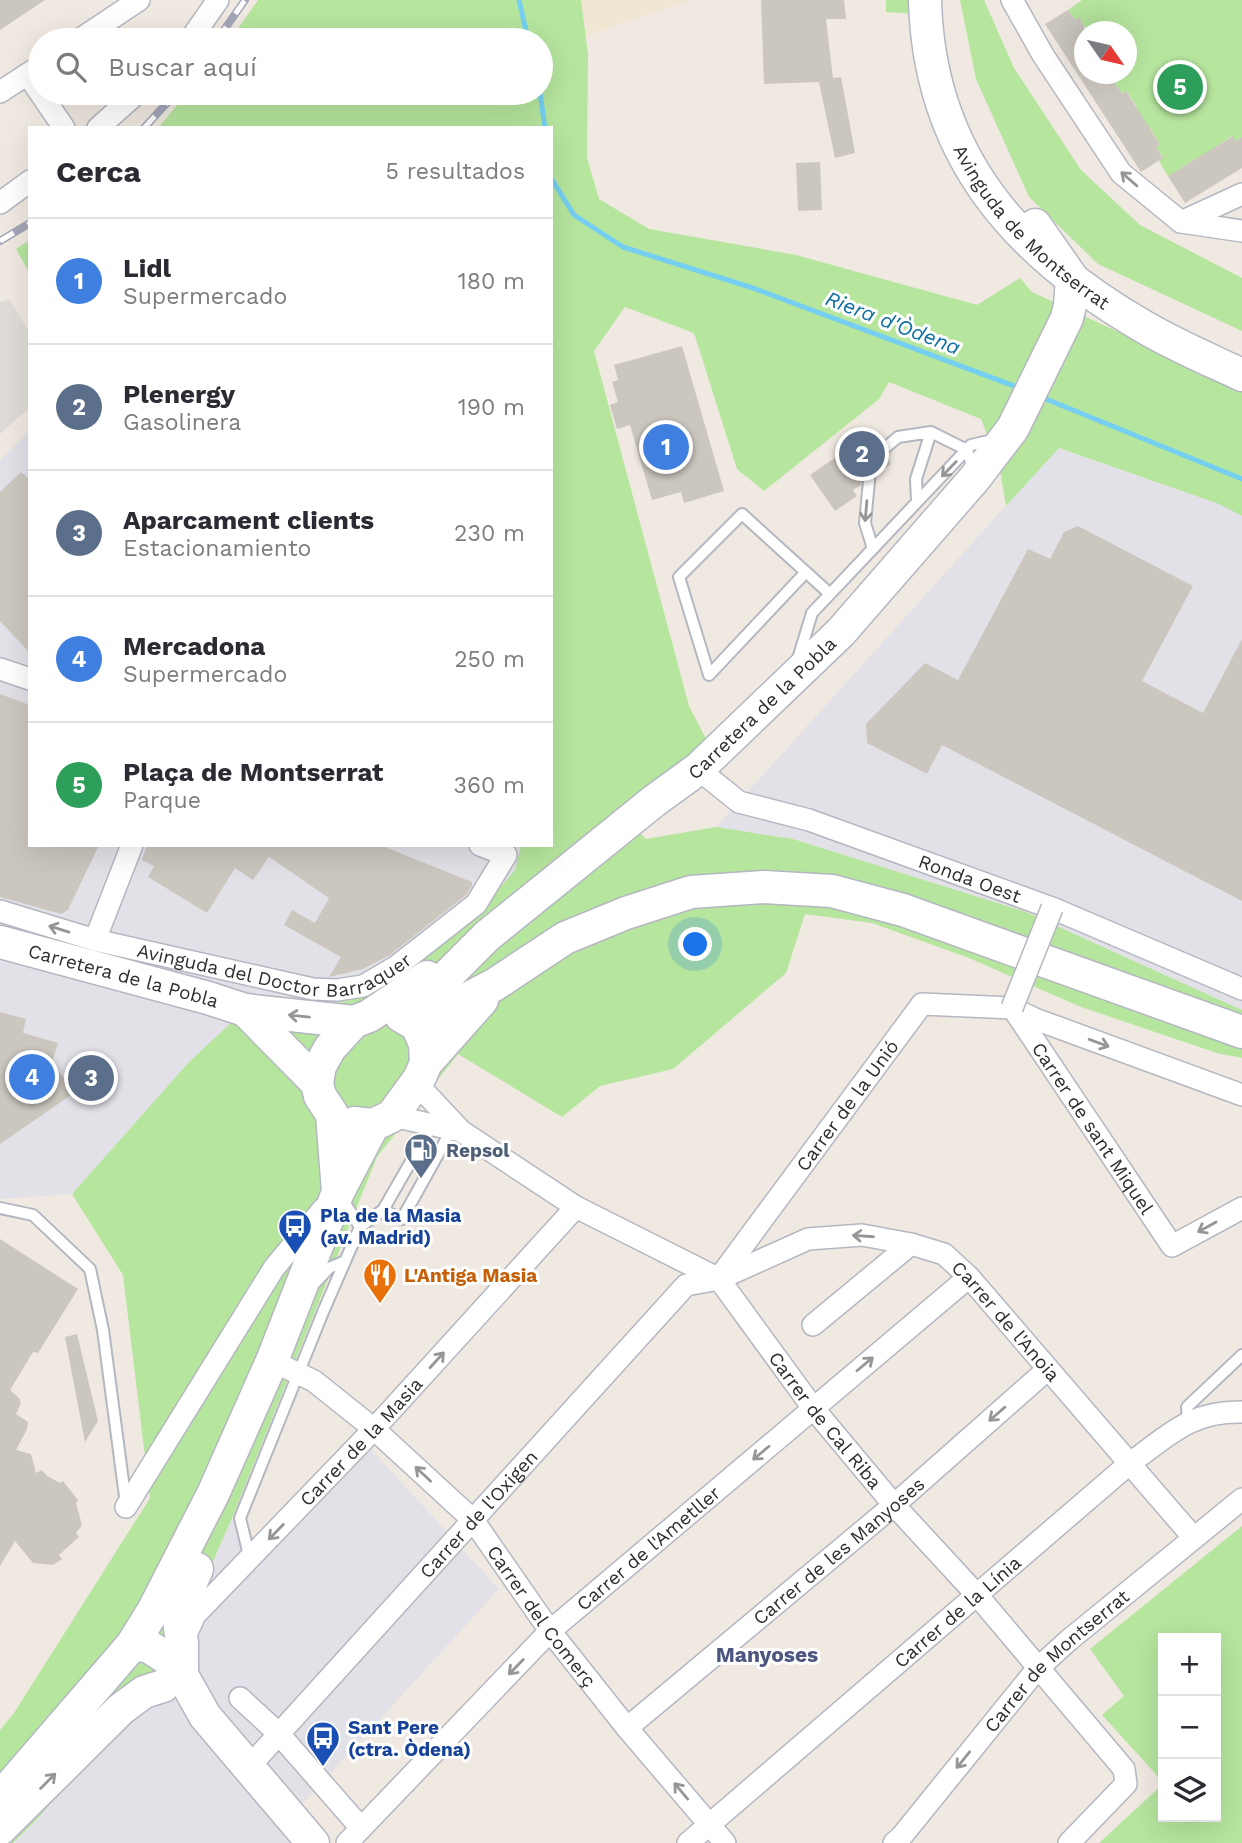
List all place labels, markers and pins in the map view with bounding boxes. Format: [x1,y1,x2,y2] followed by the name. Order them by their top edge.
[1157,61,1203,113] pin: 5
[643,421,689,473] pin: 1
[839,428,885,480] pin: 2
[9,1051,55,1103] pin: 4
[68,1052,114,1104] pin: 3
[402,1131,440,1180] fuel station icon: Repsol
[446,1139,510,1162] place label: Repsol
[320,1204,461,1249] place label: Pla de la Masia (av. Madrid)
[276,1207,314,1256] bus stop icon: Pla de la Masia (av. Madrid)
[361,1256,399,1305] restaurant icon: L'Antiga Masia
[404,1264,537,1287] place label: L'Antiga Masia
[348,1716,471,1761] place label: Sant Pere (ctra. Òdena)
[304,1719,342,1768] bus stop icon: Sant Pere (ctra. Òdena)

